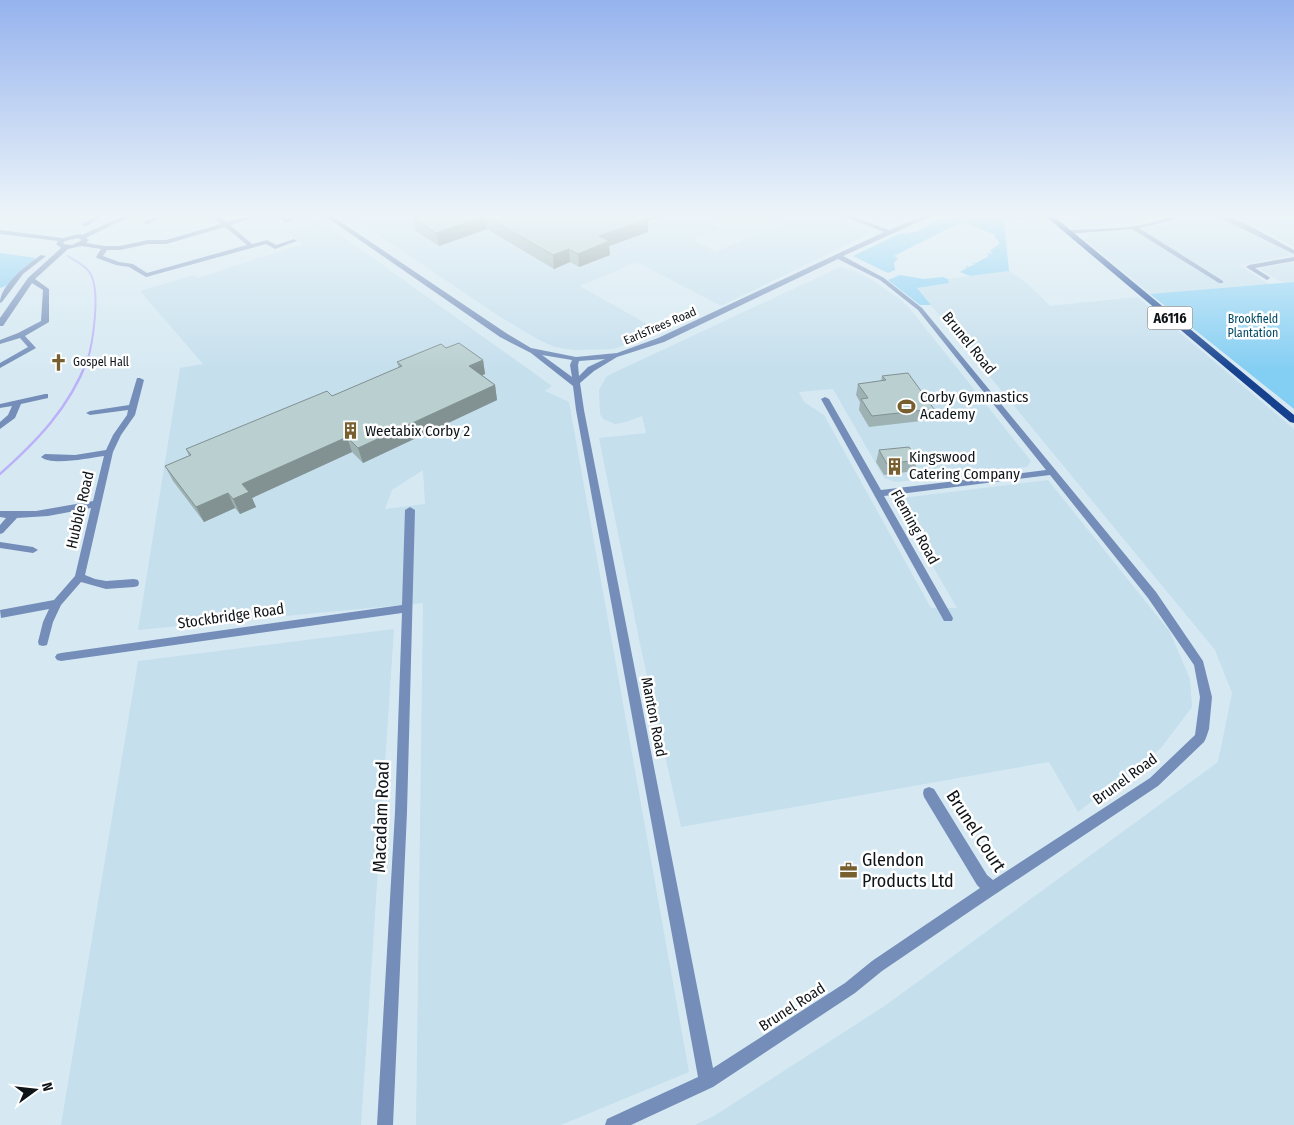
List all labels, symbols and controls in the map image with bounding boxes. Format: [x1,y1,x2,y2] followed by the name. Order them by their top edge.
[622,304,698,348] street label: EarlsTrees Road
[1148,306,1192,330] road number: A6116
[938,308,1000,378] street label: Brunel Road
[1228,312,1278,340] park label: Brookfield Plantation
[49,352,69,372] church icon: Gospel Hall
[73,355,129,369] place label: Gospel Hall
[920,388,1028,423] place label: Corby Gymnastics Academy
[896,396,916,416] sports icon: Corby Gymnastics Academy
[341,421,361,441] building icon: Weetabix Corby 2
[365,422,470,440] place label: Weetabix Corby 2
[909,448,1020,483] place label: Kingswood Catering Company
[885,456,905,476] building icon: Kingswood Catering Company
[62,470,98,550] street label: Hubble Road
[887,487,943,567] street label: Fleming Road
[177,600,285,632] street label: Stockbridge Road
[637,676,671,758] street label: Manton Road
[1089,750,1161,808] street label: Brunel Road
[368,761,394,873] street label: Macadam Road
[942,786,1011,876] street label: Brunel Court
[862,849,954,892] place label: Glendon Products Ltd
[838,860,858,880] office icon: Glendon Products Ltd
[756,979,828,1035] street label: Brunel Road
[10,1065,60,1115] north arrow
[38,1081,56,1093] text: N

